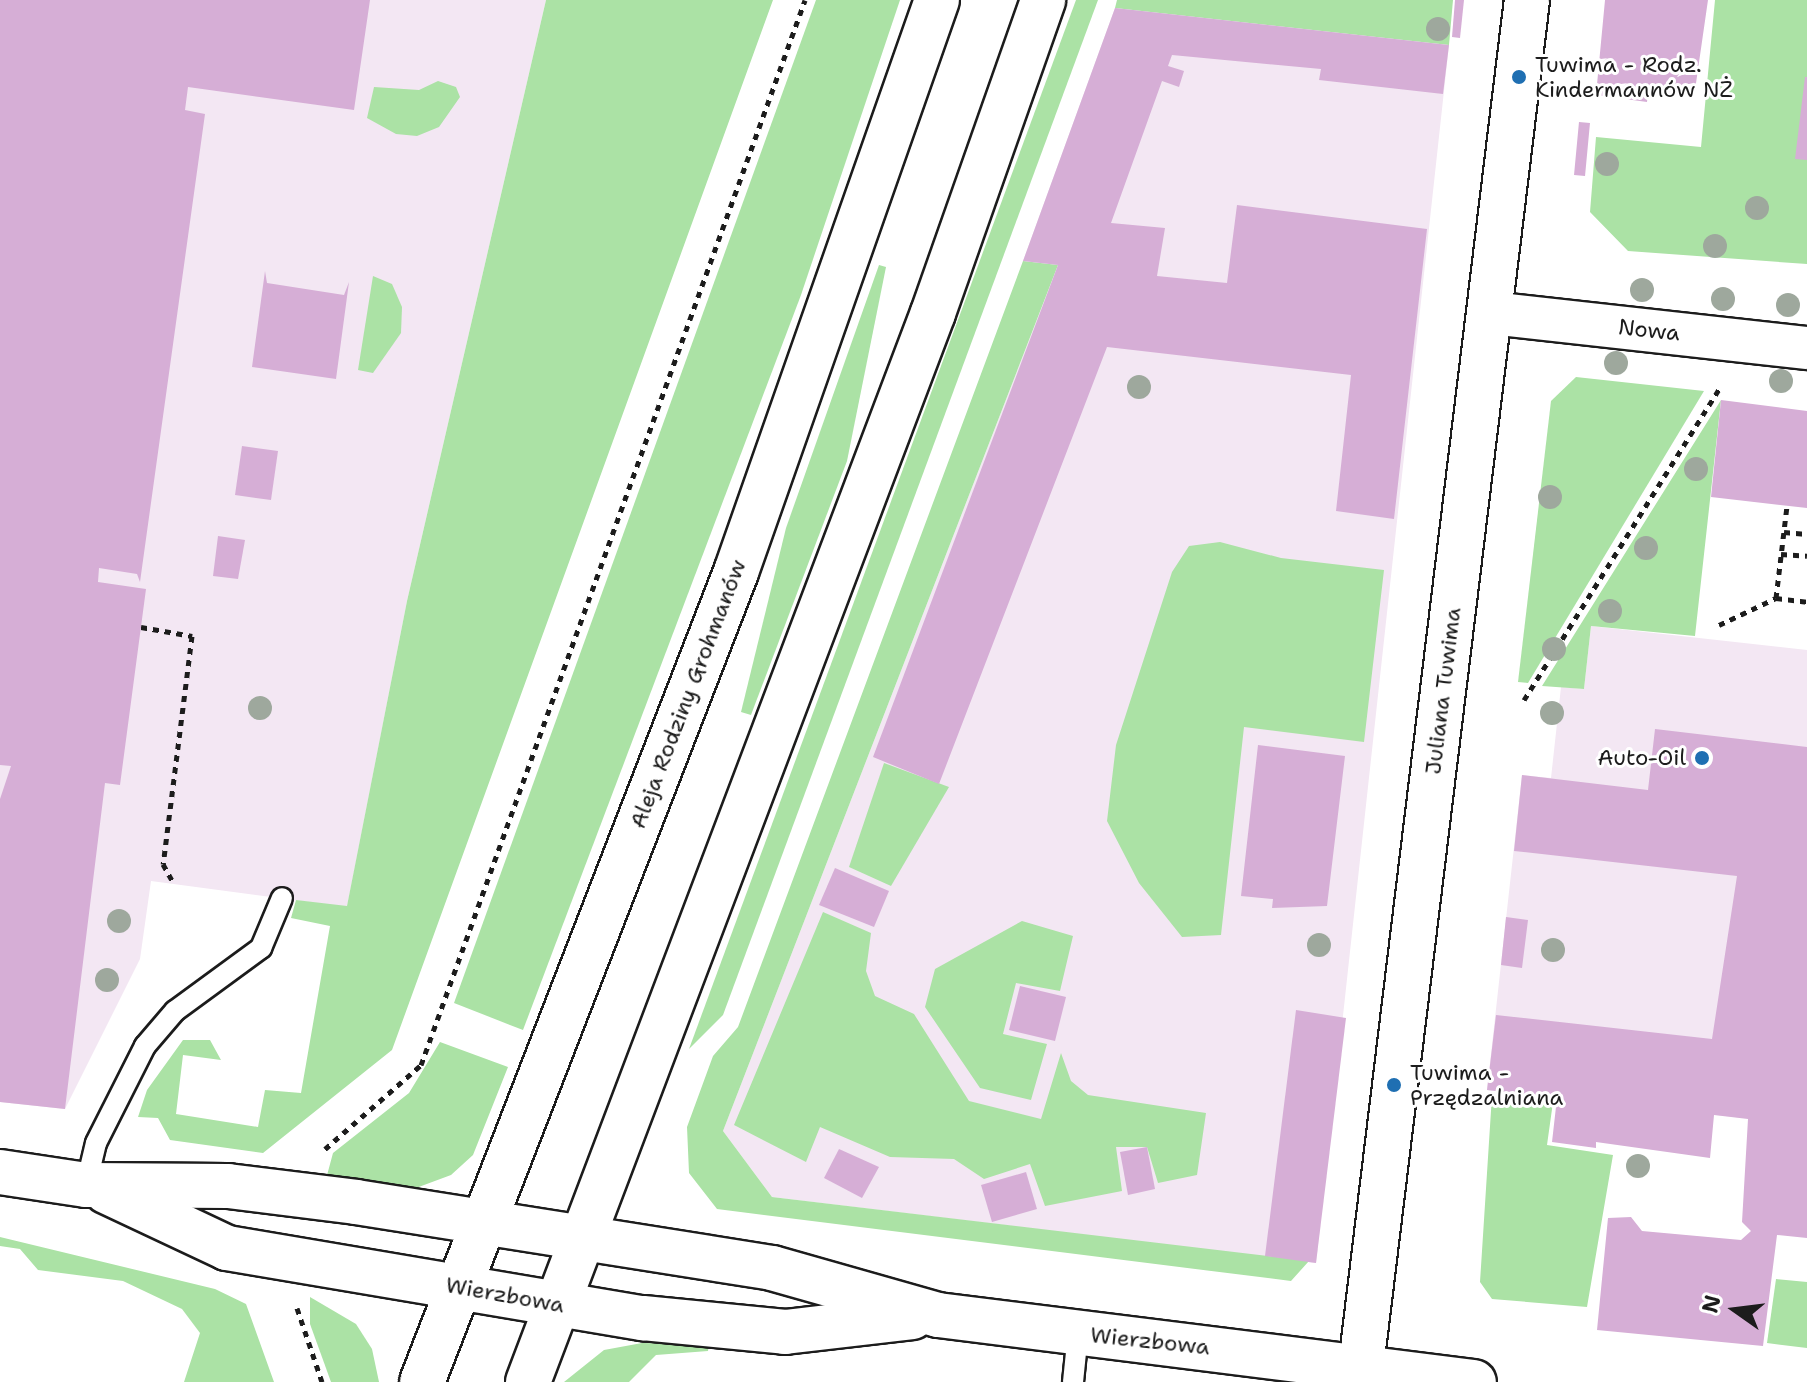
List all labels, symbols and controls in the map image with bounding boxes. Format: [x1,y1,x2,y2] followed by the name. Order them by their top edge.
[1535,51,1733,102] place label: Tuwima - Rodz. Kindermannów NŻ
[1510,68,1528,86] marker: Tuwima - Rodz. Kindermannów NŻ
[1617,314,1681,346] street label: Nowa
[624,556,752,832] street label: Aleja Rodziny Grohmanów
[1420,606,1466,776] street label: Juliana Tuwima
[1598,745,1686,771] place label: Auto-Oil
[1693,749,1711,767] marker: Auto-Oil
[1410,1059,1563,1110] place label: Tuwima - Przędzalniana
[1385,1076,1403,1094] marker: Tuwima - Przędzalniana
[1695,1270,1775,1350] north arrow
[444,1272,566,1318] street label: Wierzbowa
[1695,1292,1727,1316] text: N
[1089,1322,1211,1360] street label: Wierzbowa

